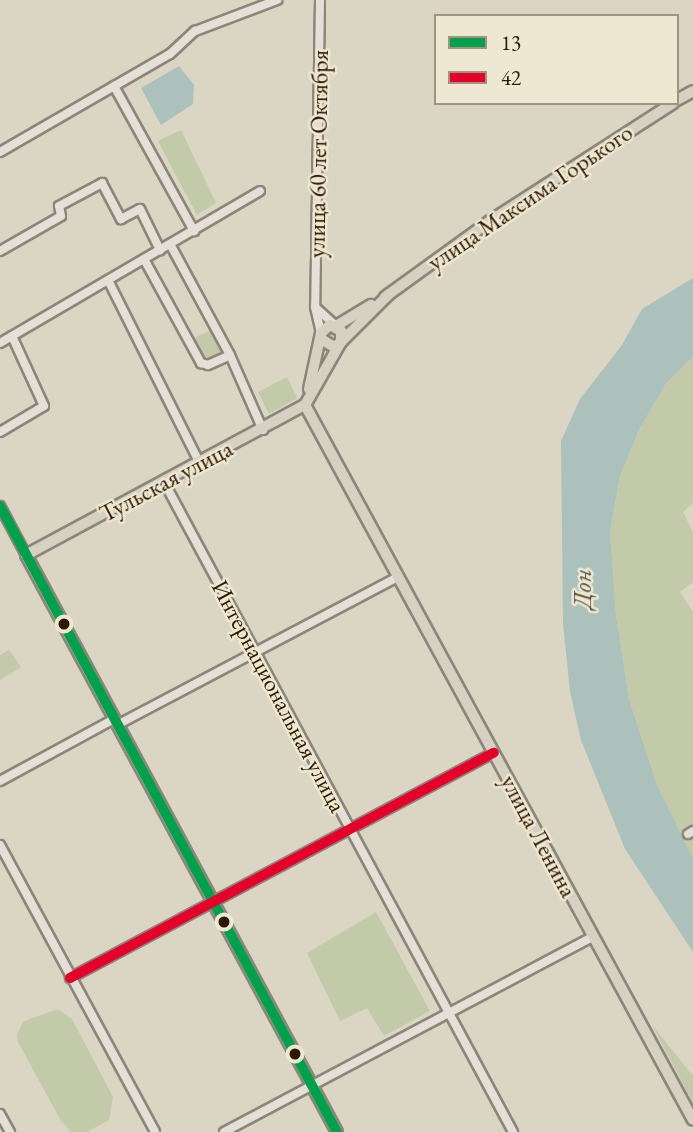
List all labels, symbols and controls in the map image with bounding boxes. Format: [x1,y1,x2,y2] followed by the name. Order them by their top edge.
[434,14,679,105] legend
[501,29,521,56] text: 13
[302,50,334,258] street label: улица 60 лет Октября
[501,64,521,91] text: 42
[422,118,638,276] street label: улица Максима Горького
[95,434,237,528] street label: Тульская улица
[567,569,599,609] water label: Дон
[205,575,353,817] street label: Интернациональная улица
[57,617,71,631] unlabelled marker
[495,770,583,902] street label: улица Ленина
[217,915,231,929] unlabelled marker
[288,1047,302,1061] unlabelled marker

